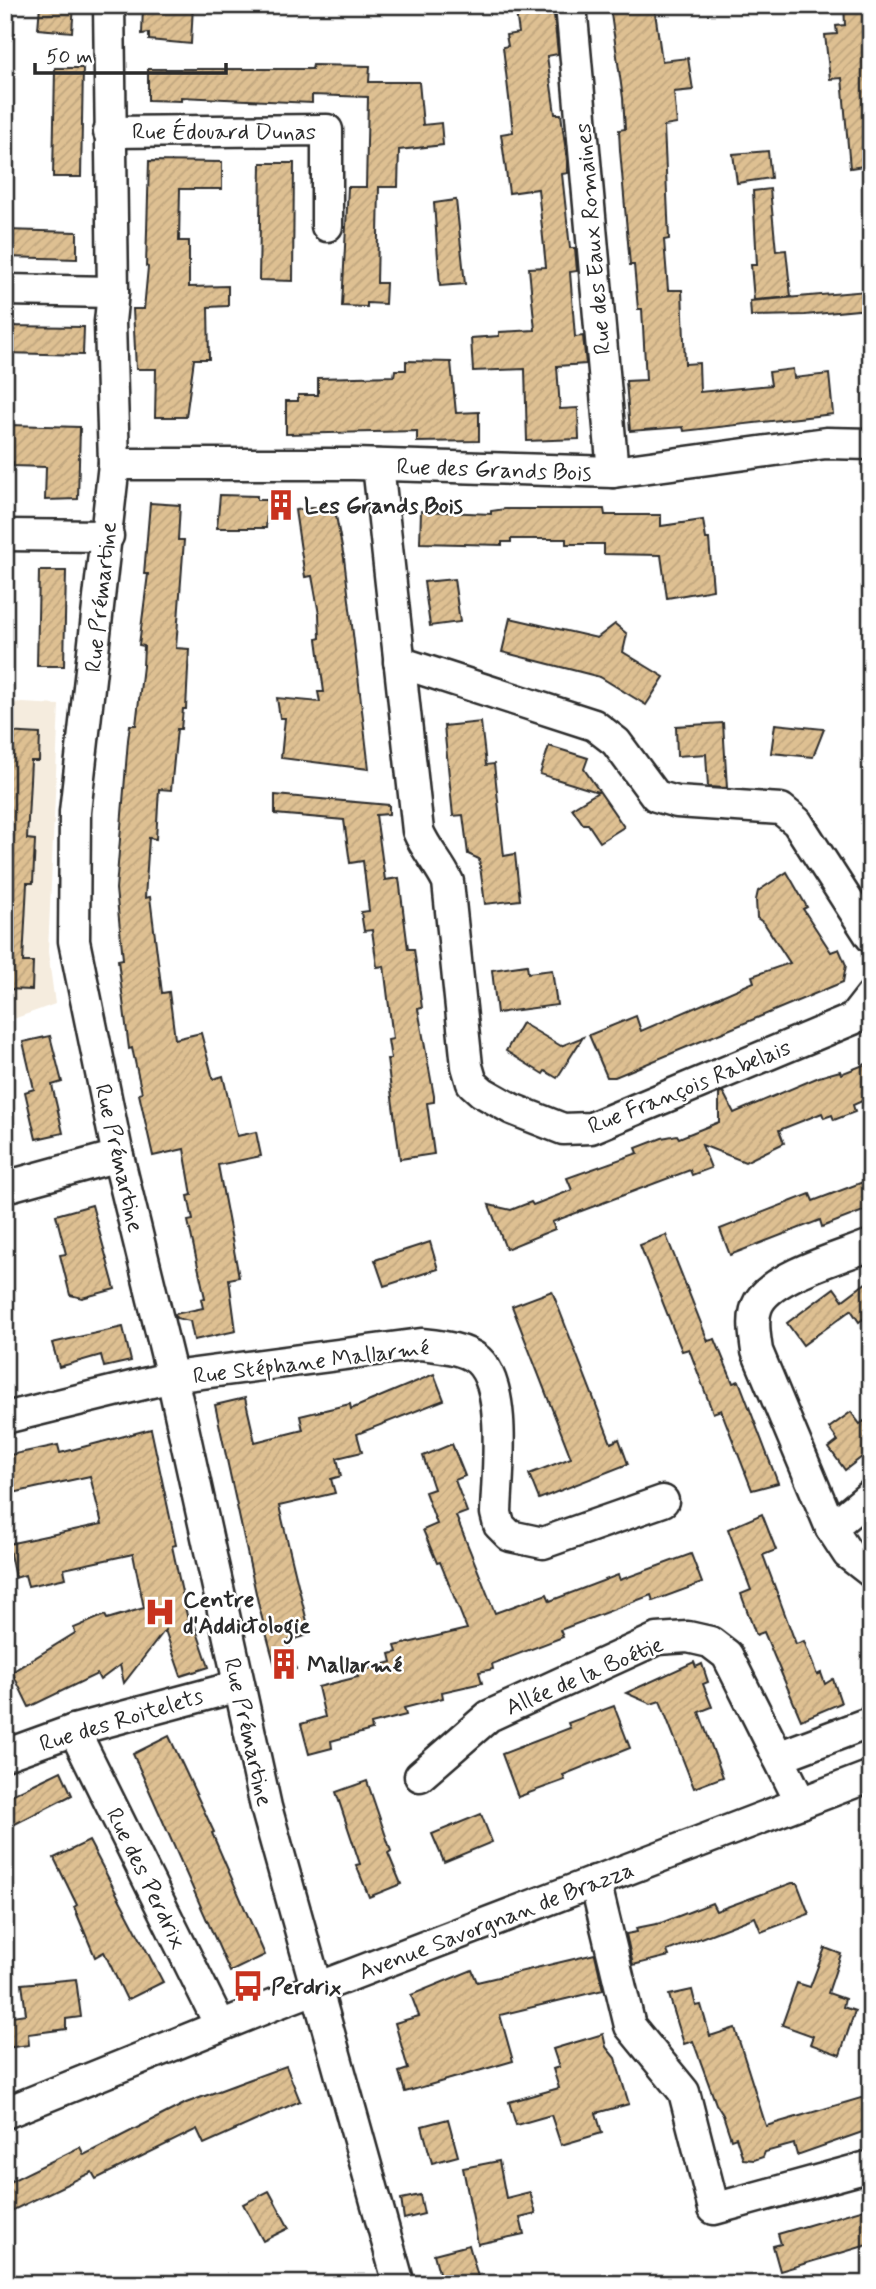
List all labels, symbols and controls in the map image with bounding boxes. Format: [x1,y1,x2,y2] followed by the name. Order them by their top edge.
[35,32,226,76] scale bar
[46,43,93,71] text: 50 m
[132,117,316,148] street label: Rue Édouard Dunas
[569,122,619,356] street label: Rue des Eaux Romaines
[396,453,592,489] street label: Rue des Grands Bois
[264,488,298,522] building icon: Les Grands Bois
[304,492,463,522] place label: Les Grands Bois
[79,520,125,674] street label: Rue Prémartine
[584,1033,796,1142] street label: Rue François Rabelais
[86,1081,150,1236] street label: Rue Prémartine
[191,1334,431,1392] street label: Rue Stéphane Mallarmé
[183,1586,311,1645] place label: Centre d'Addictologie
[143,1595,177,1629] hospital icon: Centre d'Addictologie
[501,1630,668,1724] street label: Allée de la Boétie
[267,1647,301,1681] building icon: Mallarmé
[307,1651,403,1681] place label: Mallarmé
[215,1655,279,1810] street label: Rue Prémartine
[36,1682,207,1760] street label: Rue des Roitelets
[98,1803,192,1955] street label: Rue des Perdrix
[355,1855,639,1988] street label: Avenue Savorgnan de Brazza
[231,1969,265,2003] bus stop icon: Perdrix
[271,1973,341,2003] place label: Perdrix

